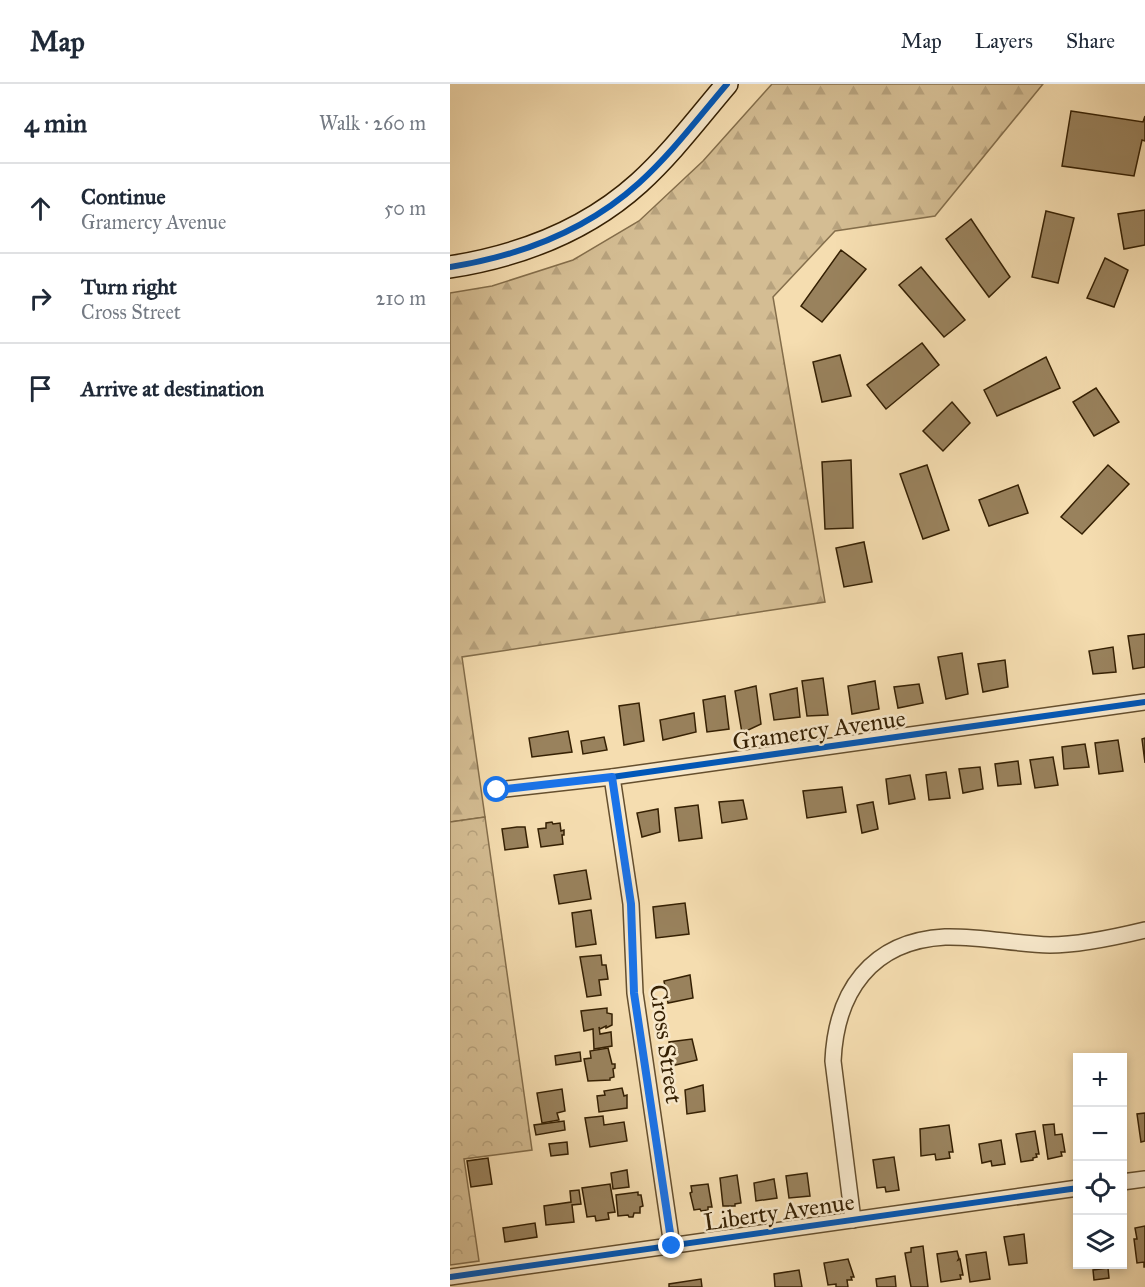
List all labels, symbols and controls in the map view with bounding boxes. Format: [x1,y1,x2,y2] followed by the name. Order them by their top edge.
[30,24,85,59] text: Map
[901,28,942,54] text: Map
[975,28,1033,54] text: Layers
[1066,28,1115,54] text: Share
[24,107,87,139] text: 4 min
[319,111,426,135] text: Walk · 260 m
[81,183,166,210] text: Continue
[24,192,57,225] icon: ahead
[384,196,426,220] text: 50 m
[81,210,226,234] text: Gramercy Avenue
[81,273,177,300] text: Turn right
[24,282,57,315] icon: right
[376,286,426,310] text: 210 m
[81,300,181,324] text: Cross Street
[24,372,57,405] icon: arrive
[81,375,264,402] text: Arrive at destination
[731,703,907,757] street label: Gramercy Avenue
[483,776,509,802] route start
[643,983,689,1106] street label: Cross Street
[1073,1053,1127,1269] map controls
[1073,1053,1127,1107] button: +
[1073,1107,1127,1161] button: −
[1073,1161,1127,1215] button: locate
[702,1187,856,1237] street label: Liberty Avenue
[1073,1215,1127,1269] button: layers
[658,1232,684,1258] route end

